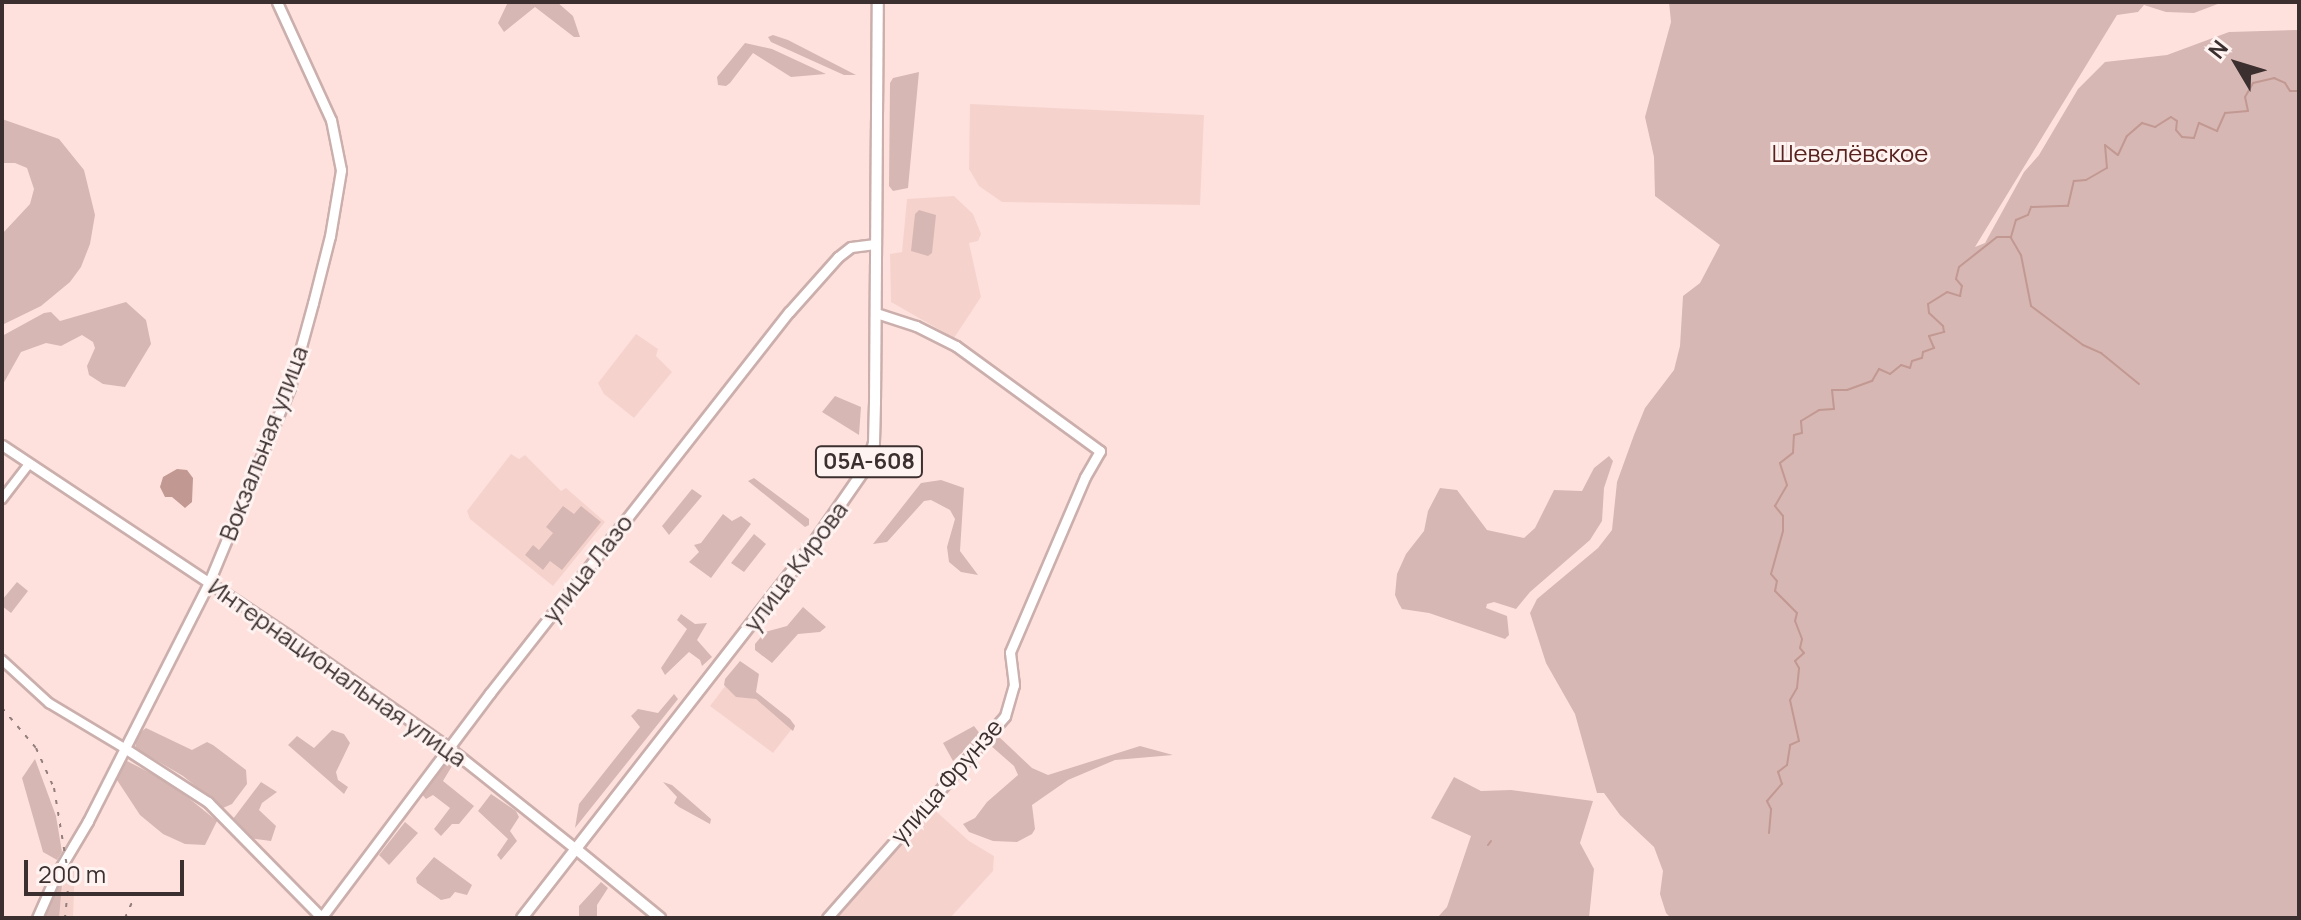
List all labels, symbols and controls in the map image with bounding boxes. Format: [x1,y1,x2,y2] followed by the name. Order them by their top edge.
[2197,24,2277,104] north arrow
[2201,34,2235,65] text: N
[1772,139,1928,167] park label: Шевелёвское
[213,342,313,544] street label: Вокзальная улица
[813,444,925,480] road number: 05А-608
[737,495,853,637] street label: улица Кирова
[536,508,638,628] street label: улица Лазо
[203,572,473,772] street label: Интернациональная улица
[884,713,1008,849] street label: улица Фрунзе
[28,844,188,894] scale bar
[38,857,106,890] text: 200 m

